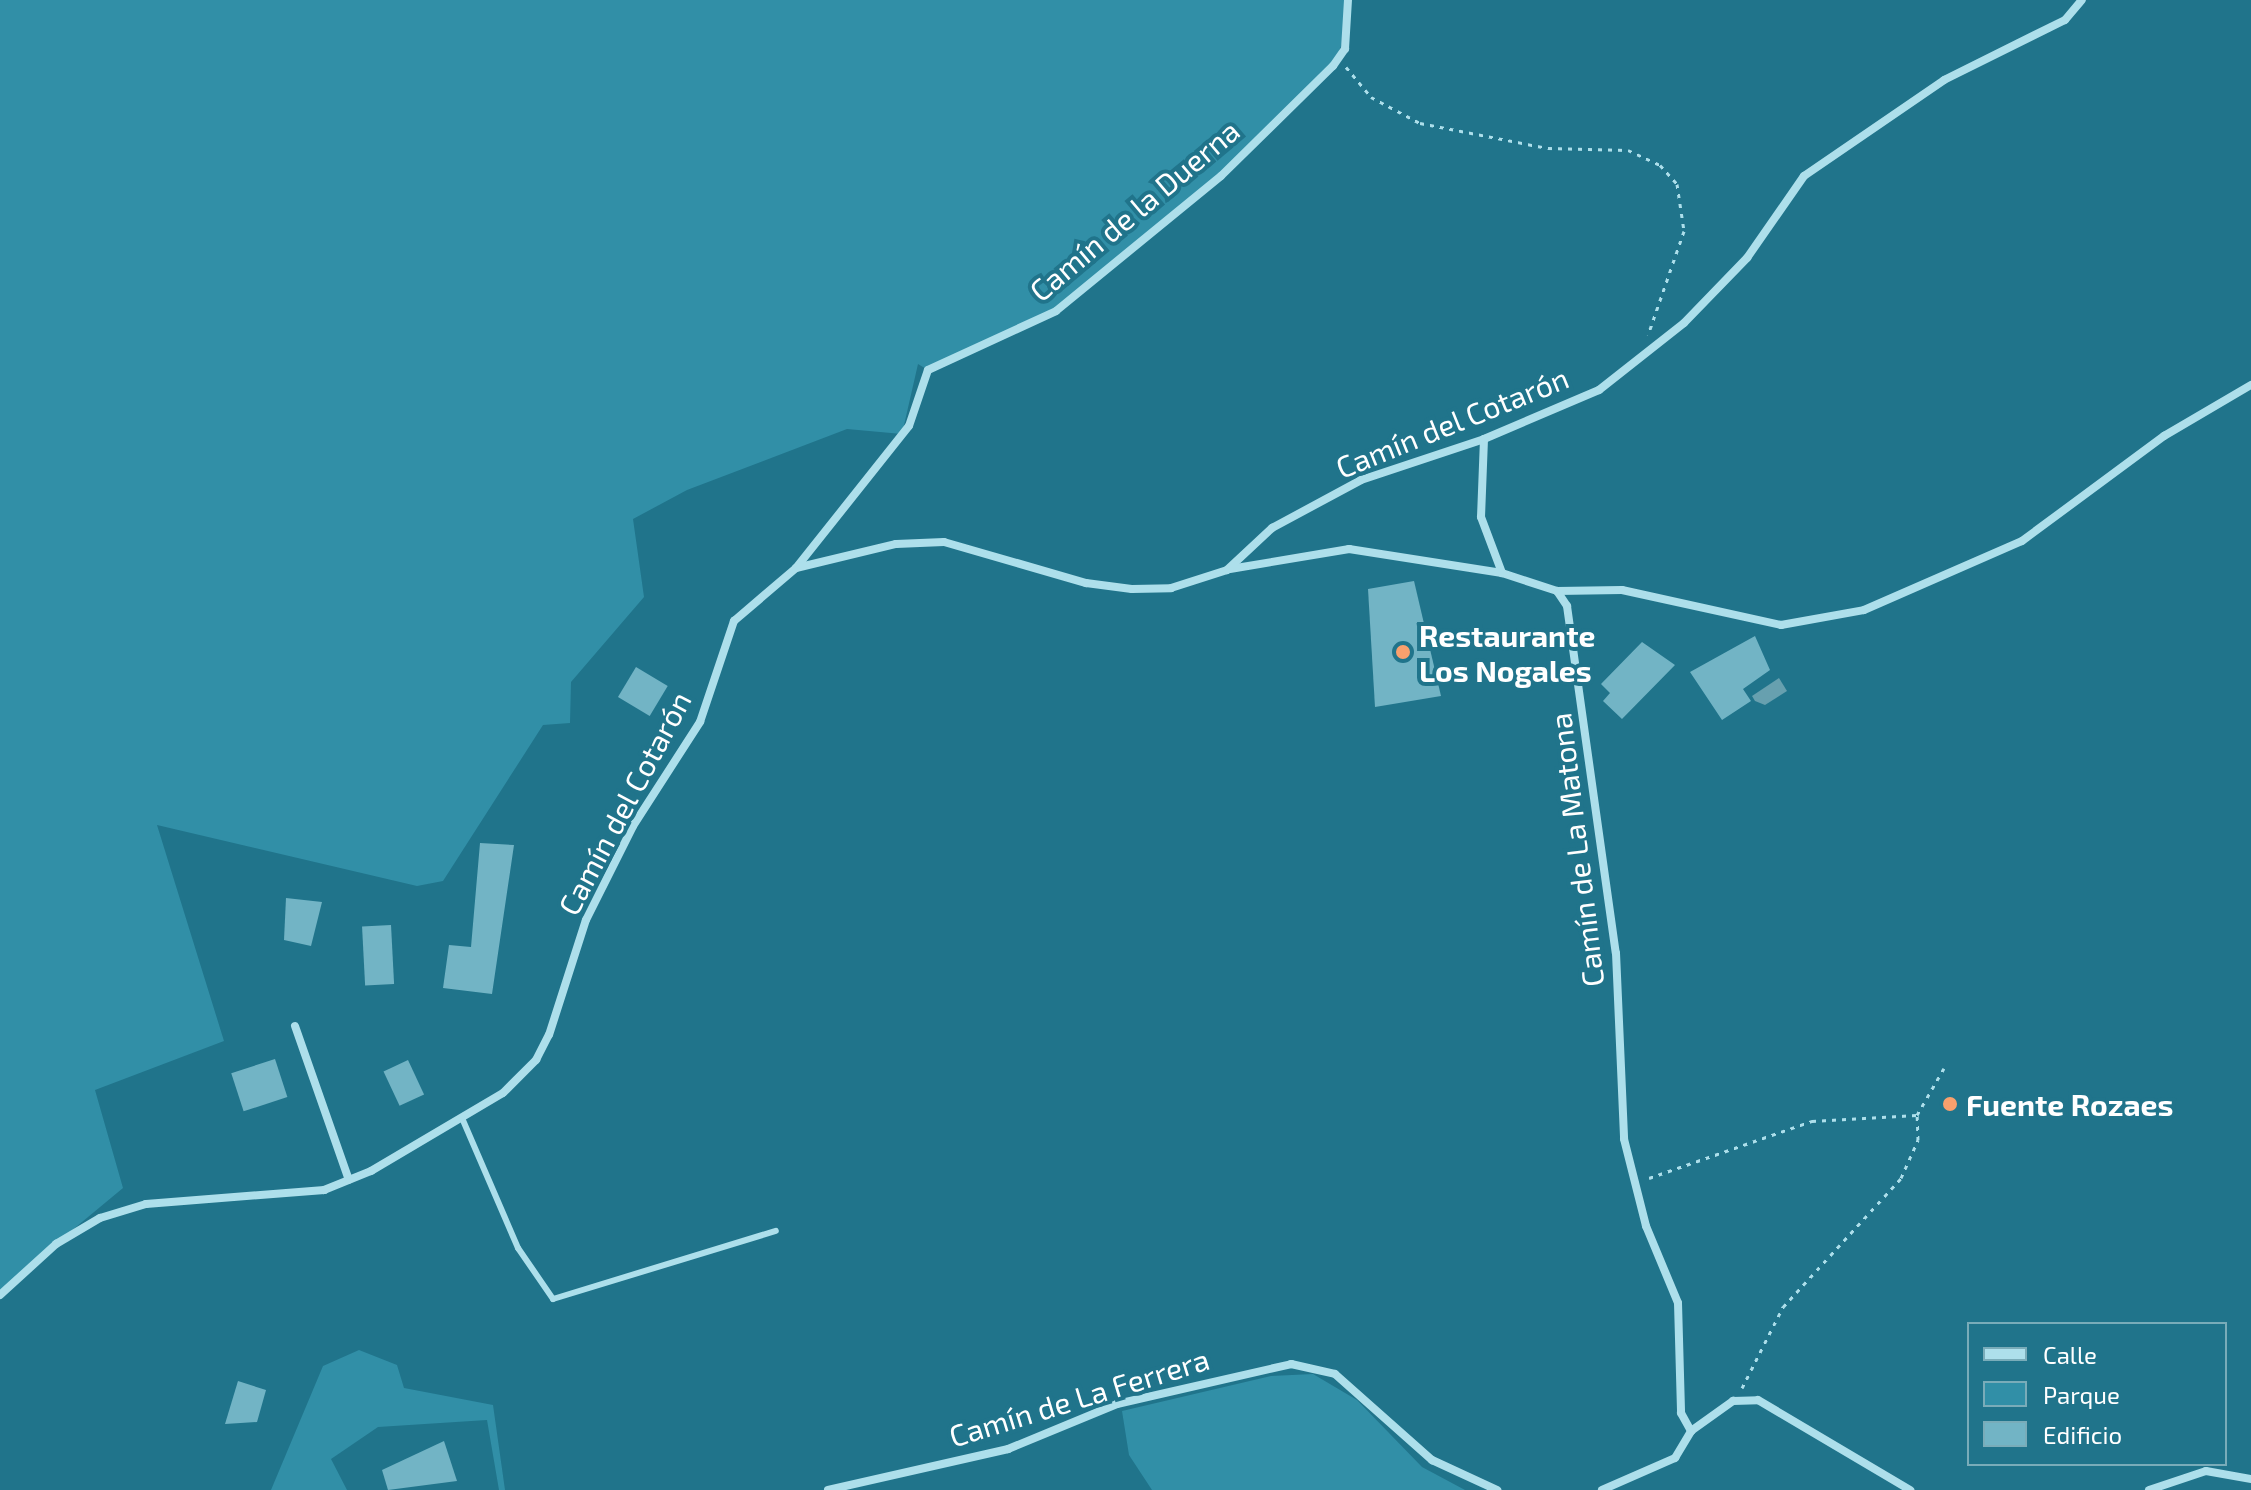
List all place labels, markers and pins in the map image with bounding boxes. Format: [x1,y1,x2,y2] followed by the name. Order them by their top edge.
[1419,617,1595,688] place label: Restaurante Los Nogales
[1394,643,1412,661] marker: Restaurante Los Nogales
[1966,1086,2173,1122] place label: Fuente Rozaes
[1941,1095,1959,1113] marker: Fuente Rozaes

